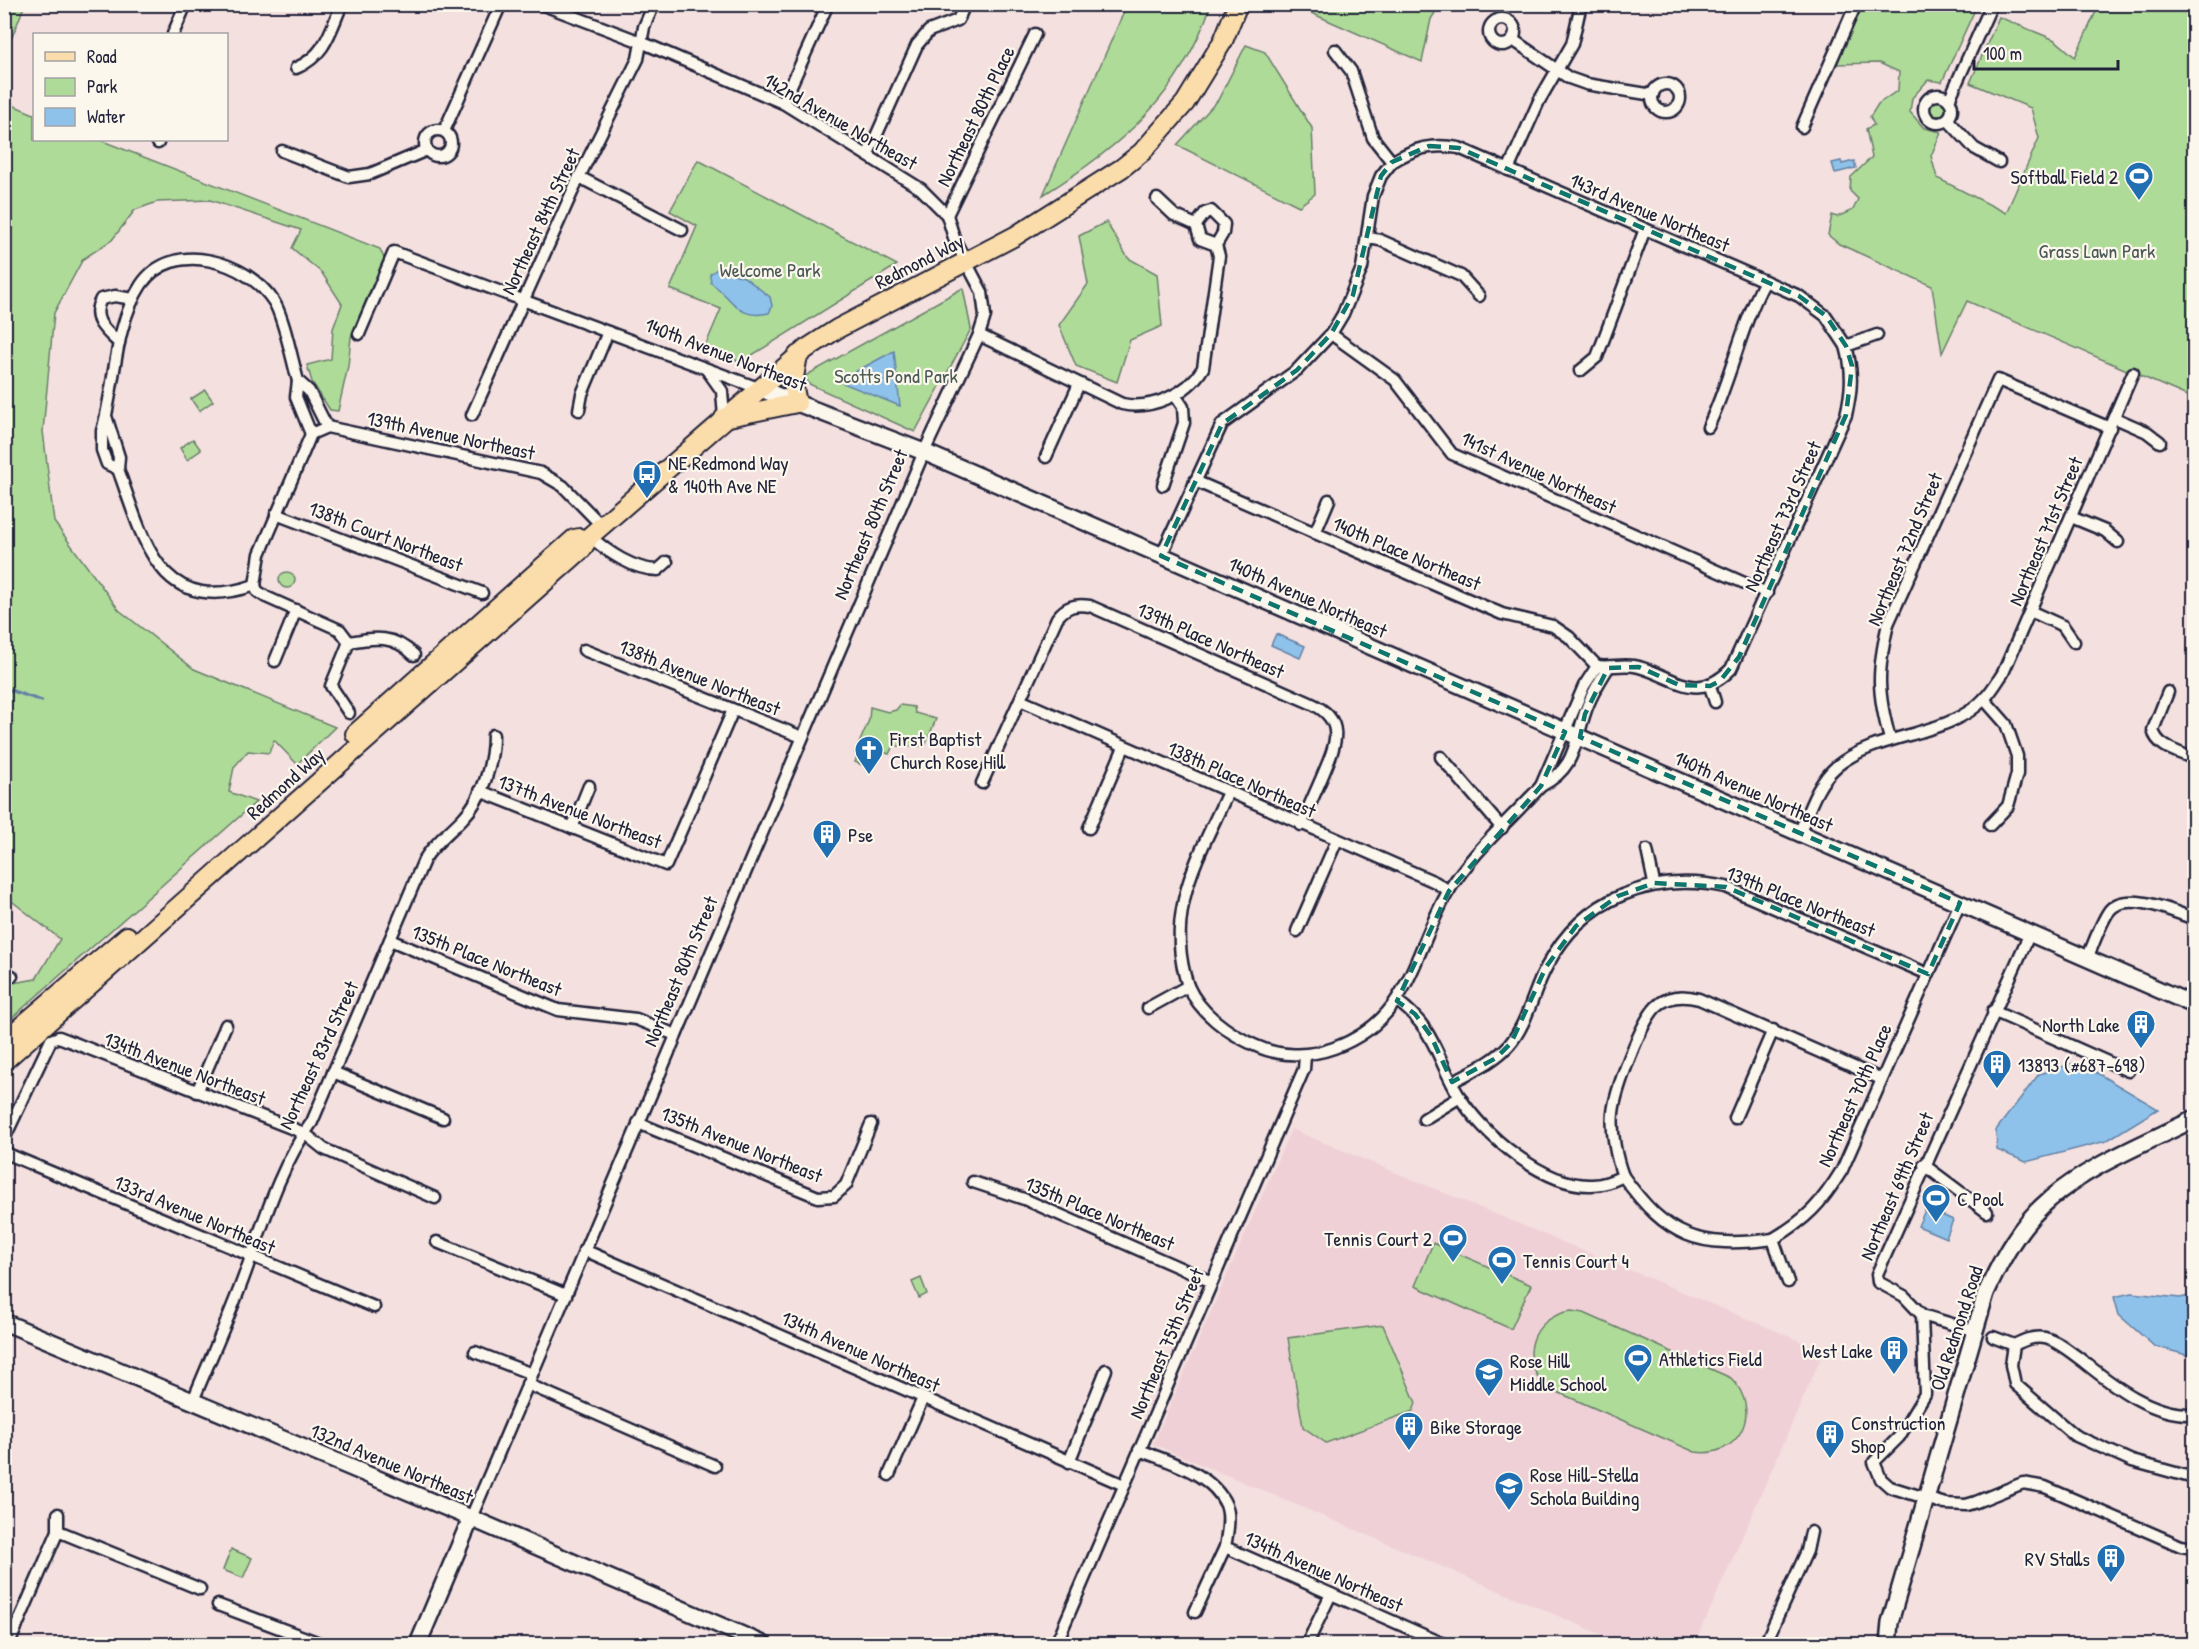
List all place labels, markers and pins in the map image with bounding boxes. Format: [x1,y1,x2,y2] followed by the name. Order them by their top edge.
[2123,160,2155,202] sports icon: Softball Field 2
[2010,163,2119,190] place label: Softball Field 2
[668,449,789,499] place label: NE Redmond Way & 140th Ave NE
[631,458,663,500] bus stop icon: NE Redmond Way & 140th Ave NE
[889,725,1006,775] place label: First Baptist Church Rose Hill
[853,734,885,776] church icon: First Baptist Church Rose Hill
[811,818,843,860] building icon: Pse
[848,821,873,848] place label: Pse
[2125,1008,2157,1050] building icon: North Lake
[2042,1011,2120,1038] place label: North Lake
[1981,1048,2013,1090] building icon: 13893 (#687-698)
[2018,1051,2145,1078] place label: 13893 (#687-698)
[1920,1182,1952,1224] sports icon: C Pool
[1957,1185,2004,1212] place label: C Pool
[1437,1222,1469,1264] sports icon: Tennis Court 2
[1324,1225,1433,1252] place label: Tennis Court 2
[1486,1244,1518,1286] sports icon: Tennis Court 4
[1523,1247,1629,1274] place label: Tennis Court 4
[1878,1334,1910,1376] building icon: West Lake
[1802,1337,1873,1364] place label: West Lake
[1622,1342,1654,1384] sports icon: Athletics Field
[1659,1345,1762,1372] place label: Athletics Field
[1510,1347,1607,1397] place label: Rose Hill Middle School
[1473,1356,1505,1398] school or university icon: Rose Hill Middle School
[1851,1409,1946,1459] place label: Construction Shop
[1393,1410,1425,1452] building icon: Bike Storage
[1430,1413,1522,1440] place label: Bike Storage
[1814,1418,1846,1460] building icon: Construction Shop
[1530,1461,1639,1511] place label: Rose Hill-Stella Schola Building
[1493,1470,1525,1512] school or university icon: Rose Hill-Stella Schola Building
[2095,1542,2127,1584] building icon: RV Stalls
[2025,1545,2090,1572] place label: RV Stalls

